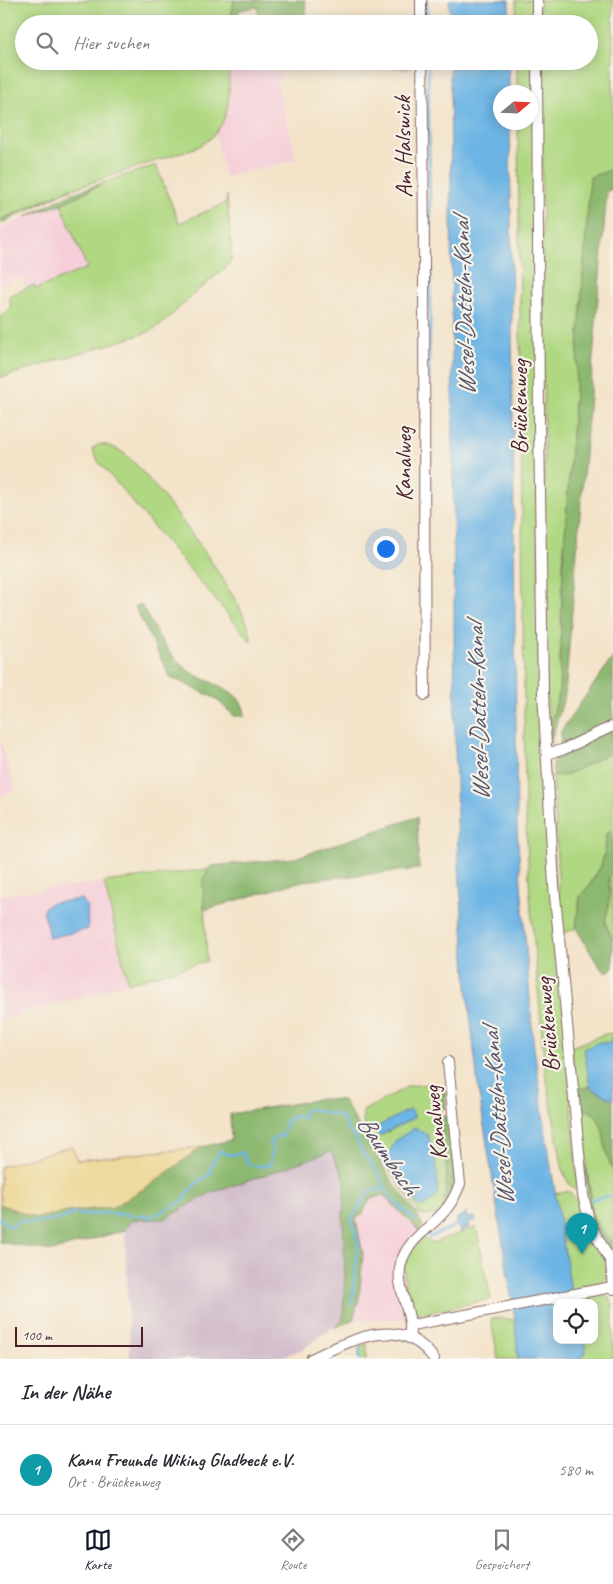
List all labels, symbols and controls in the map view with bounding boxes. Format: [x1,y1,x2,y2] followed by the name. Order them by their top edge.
[15,15,598,70] search box
[33,29,61,57] icon: search
[73,31,149,55] text: Hier suchen
[493,85,538,130] north arrow
[387,94,419,198] street label: Am Halswick
[445,210,483,396] water label: Wesel-Datteln-Kanal
[504,357,534,454] street label: Brückenweg
[388,425,418,501] street label: Kanalweg
[373,536,399,562] your location
[459,615,497,801] water label: Wesel-Datteln-Kanal
[528,974,566,1073] street label: Brückenweg
[474,1020,522,1207] water label: Wesel-Datteln-Kanal
[416,1083,454,1162] street label: Kanalweg
[350,1109,428,1203] water label: Baumbach
[566,1213,598,1254] pin: 1
[553,1299,598,1344] map controls
[553,1299,598,1344] button: locate
[15,1324,142,1347] scale bar
[22,1327,52,1344] text: 100 m
[20,1379,110,1405] text: In der Nähe
[67,1448,294,1472] text: Kanu Freunde Wiking Gladbeck e.V.
[32,1460,40,1480] text: 1
[559,1460,593,1480] text: 580 m
[67,1472,160,1492] text: Ort · Brückenweg
[84,1526,112,1573] tab: Karte
[279,1526,307,1573] tab: Route
[475,1526,529,1573] tab: Gespeichert

